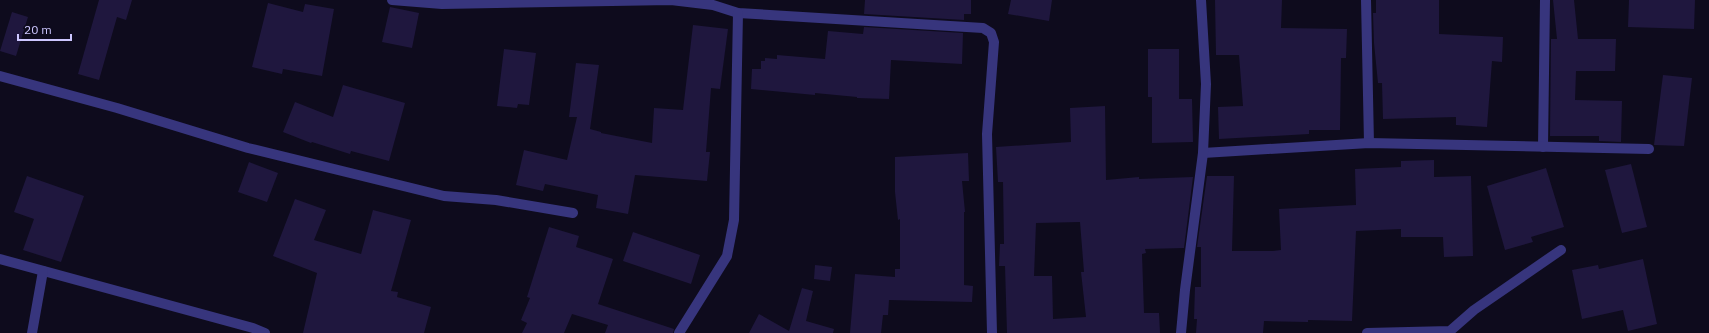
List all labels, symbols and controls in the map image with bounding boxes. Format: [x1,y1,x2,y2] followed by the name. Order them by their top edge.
[18,16,71,42] scale bar
[24,22,52,37] text: 20 m

